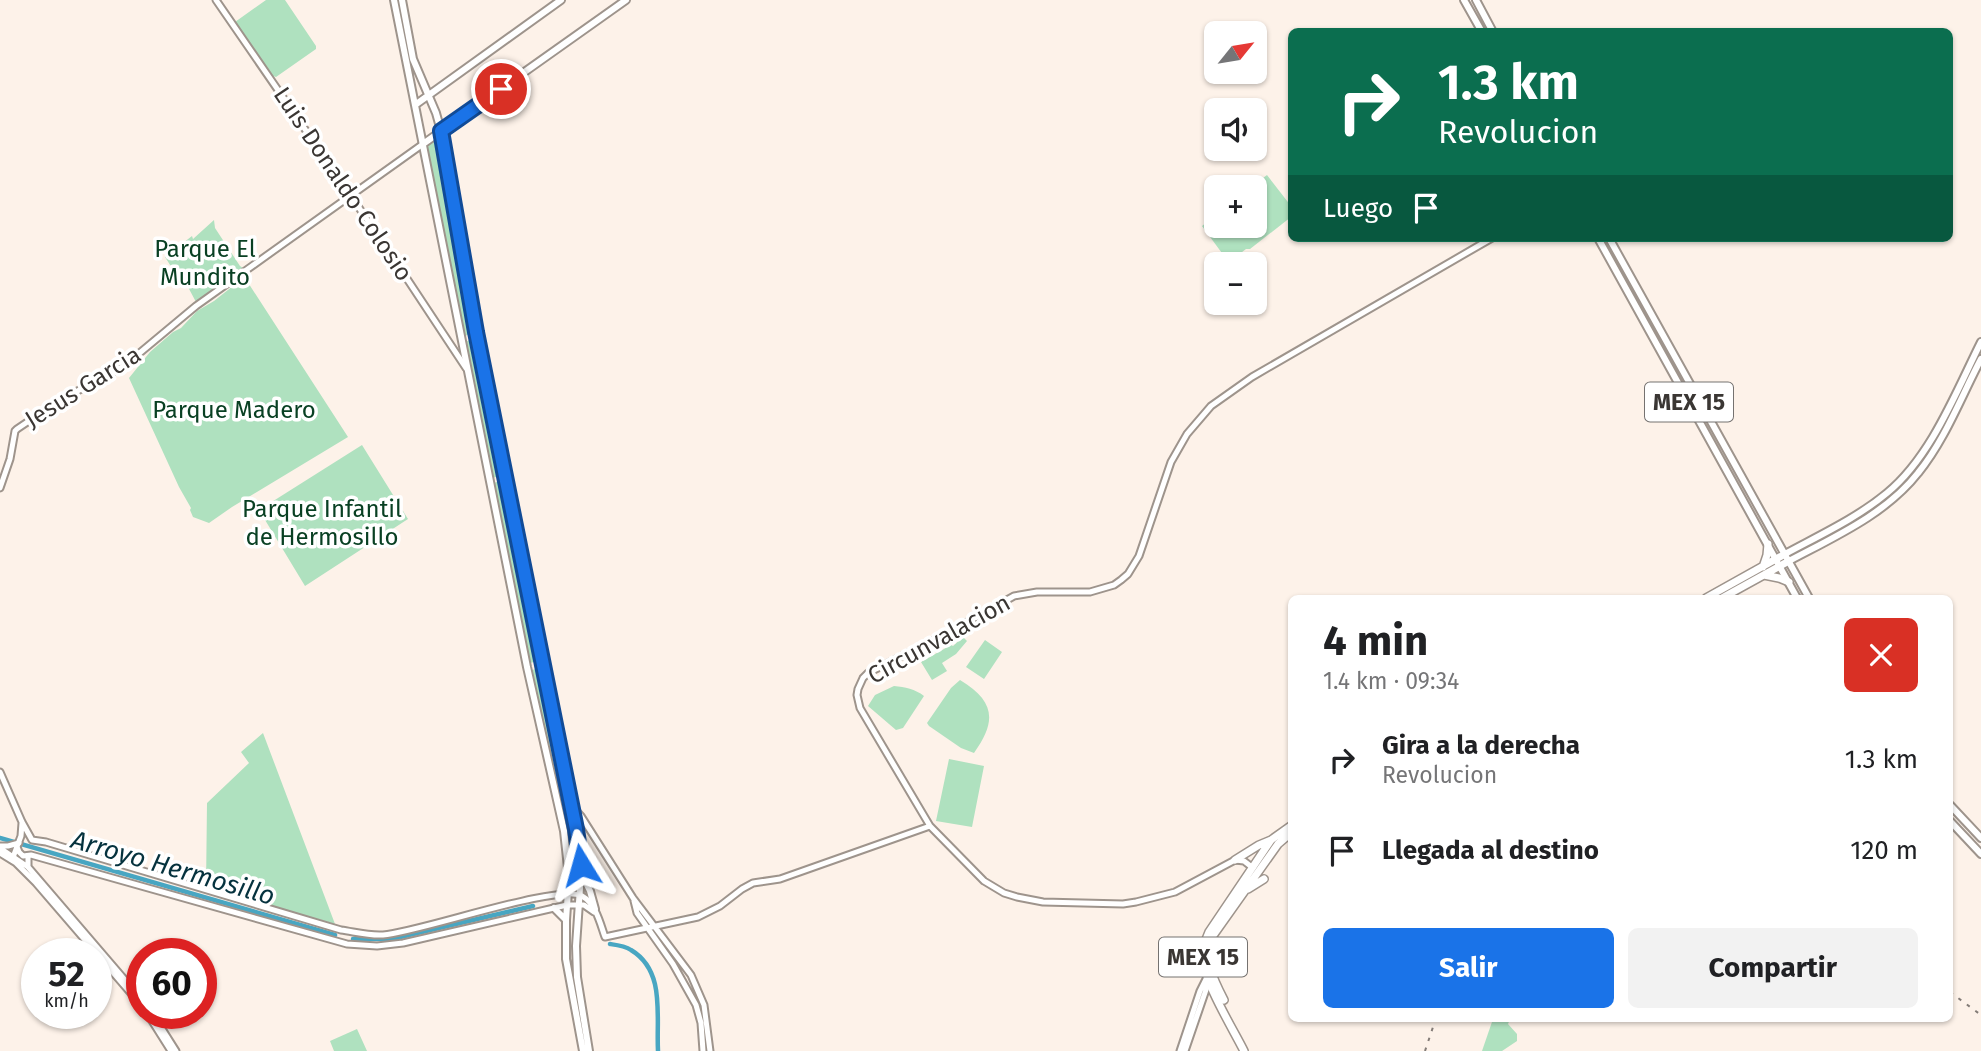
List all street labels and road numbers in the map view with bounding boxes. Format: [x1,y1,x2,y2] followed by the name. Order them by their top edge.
[268,82,418,286] street label: Luis Donaldo Colosio
[20,340,146,434] street label: Jesus Garcia
[1645,382,1733,422] road number: MEX 15
[863,588,1015,690] street label: Circunvalacion
[1159,938,1247,976] road number: MEX 15

